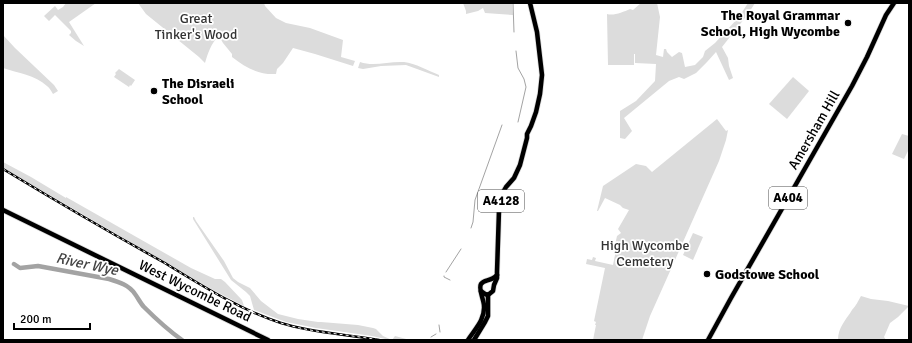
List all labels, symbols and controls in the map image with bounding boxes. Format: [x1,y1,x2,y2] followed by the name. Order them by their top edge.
[701,7,840,40] place label: The Royal Grammar School, High Wycombe
[155,10,237,43] park label: Great Tinker's Wood
[843,18,853,28] marker: The Royal Grammar School, High Wycombe
[162,75,234,108] place label: The Disraeli School
[149,86,159,96] marker: The Disraeli School
[785,88,843,172] street label: Amersham Hill
[769,187,807,209] road number: A404
[478,190,524,212] road number: A4128
[601,237,689,270] park label: High Wycombe Cemetery
[54,249,121,280] water label: River Wye
[136,256,254,326] street label: West Wycombe Road
[715,266,820,283] place label: Godstowe School
[702,269,712,279] marker: Godstowe School
[14,305,90,331] scale bar
[20,312,52,327] text: 200 m

